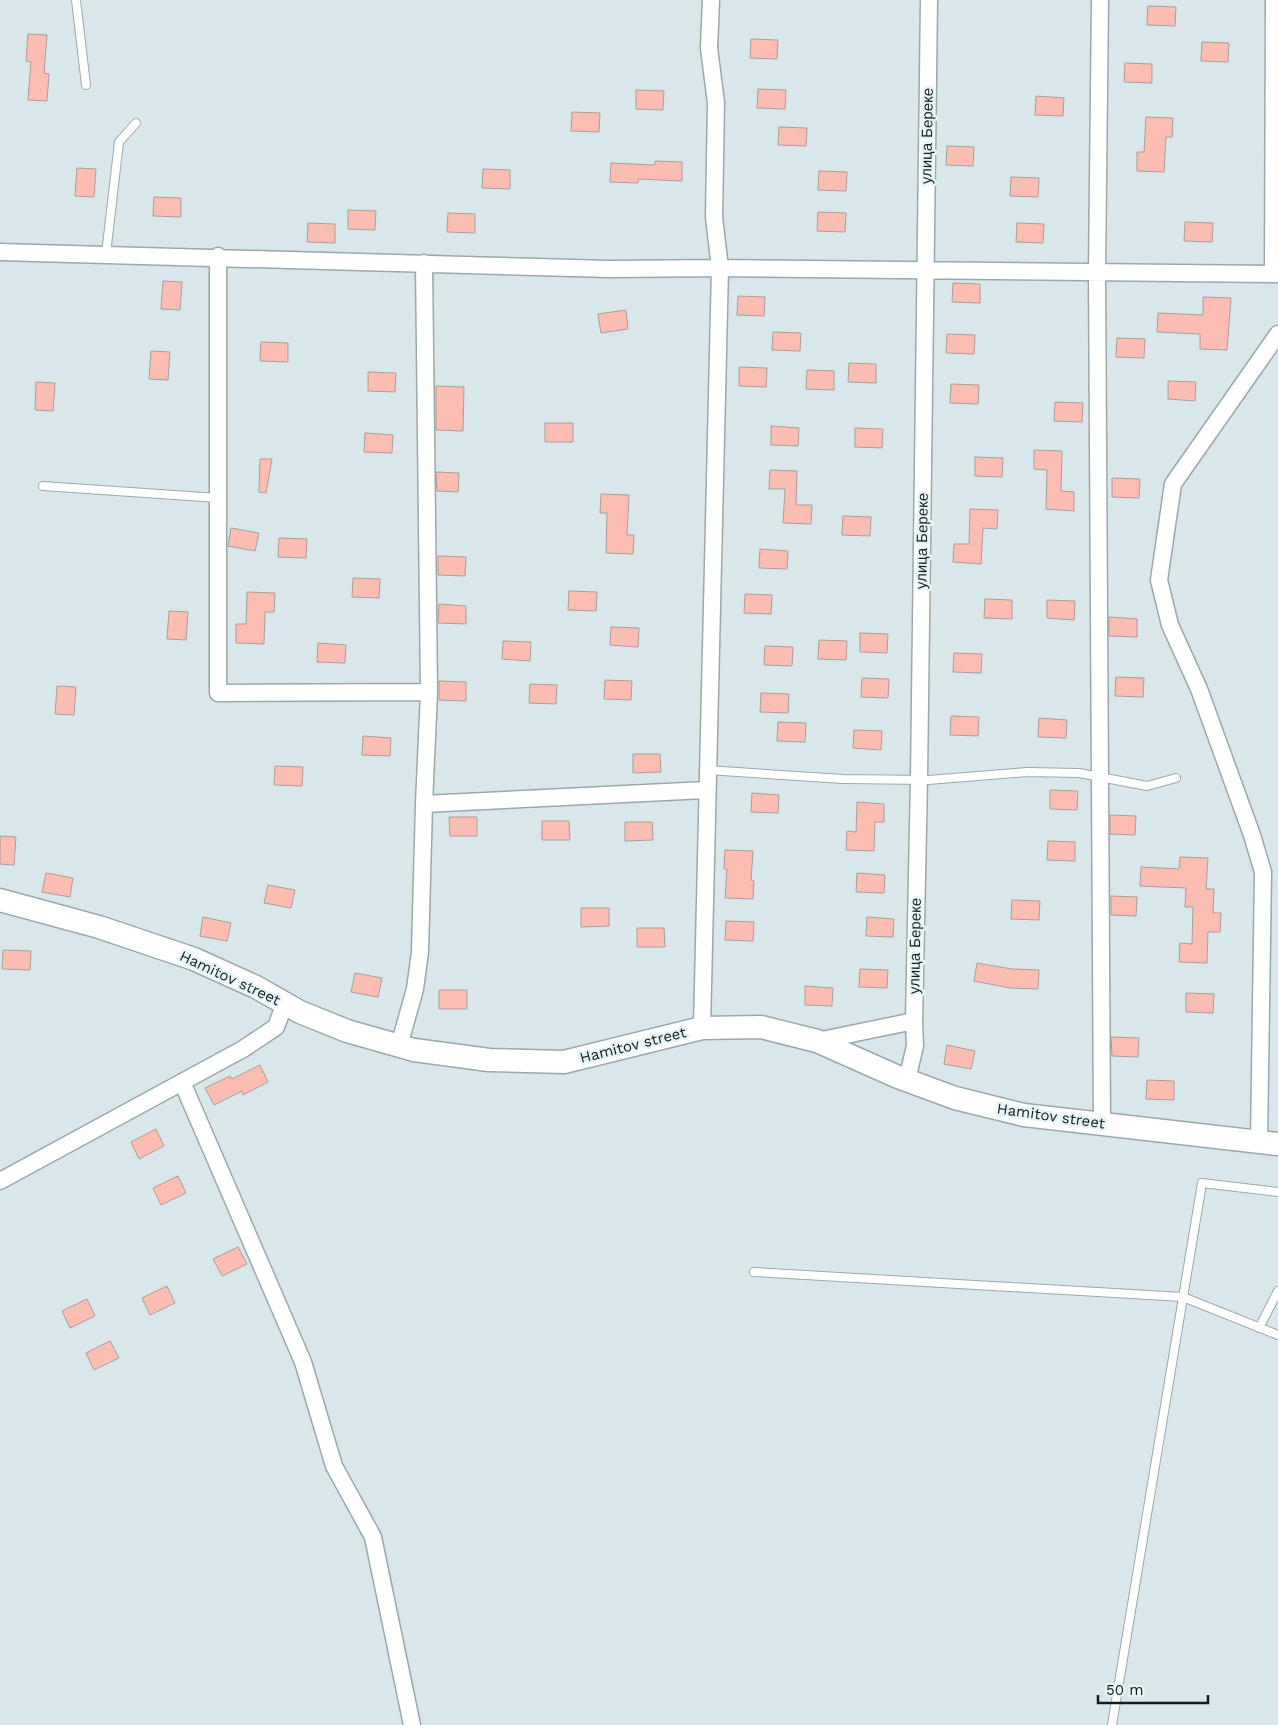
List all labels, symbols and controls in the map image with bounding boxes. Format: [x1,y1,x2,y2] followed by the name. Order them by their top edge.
[917,88,937,184] street label: улица Береке
[912,493,932,589] street label: улица Береке
[905,898,925,994] street label: улица Береке
[177,947,284,1009] street label: Hamitov street
[578,1023,689,1067] street label: Hamitov street
[996,1100,1107,1133] street label: Hamitov street
[1098,1672,1208,1704] scale bar
[1106,1681,1143,1699] text: 50 m

